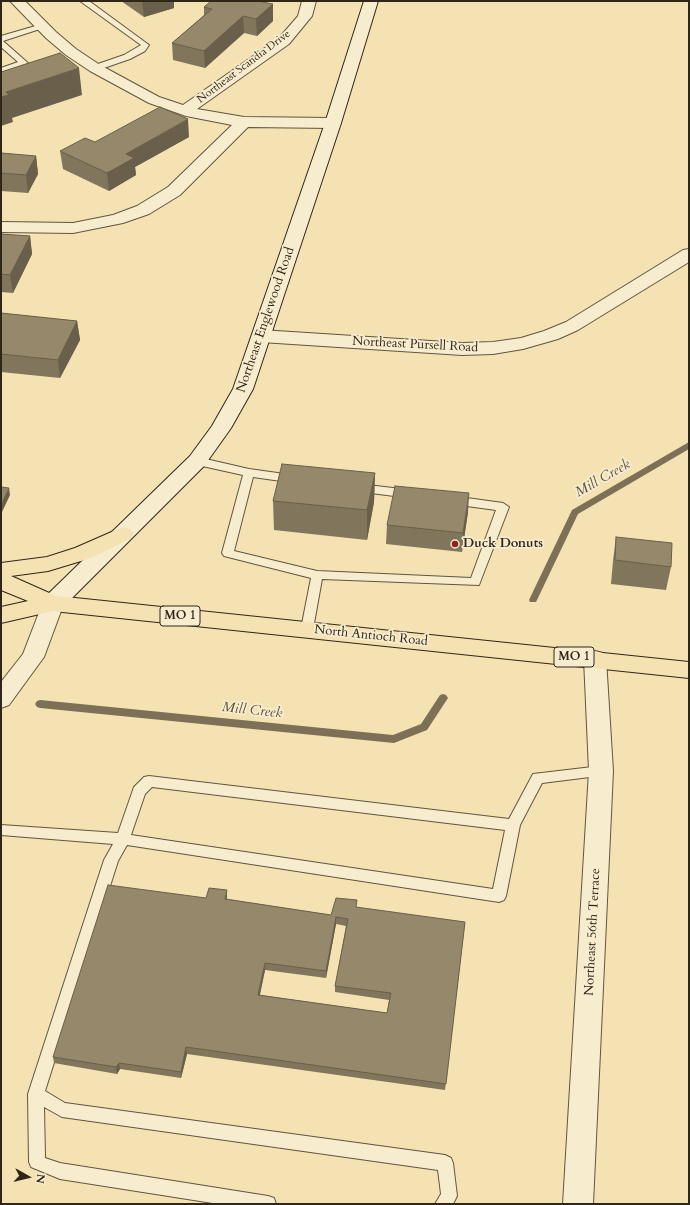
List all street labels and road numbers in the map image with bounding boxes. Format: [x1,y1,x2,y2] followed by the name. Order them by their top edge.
[195,28,293,106] street label: Northeast Scandia Drive
[234,245,298,395] street label: Northeast Englewood Road
[352,334,478,356] street label: Northeast Pursell Road
[160,606,200,626] road number: MO 1
[313,622,429,650] street label: North Antioch Road
[554,647,594,667] road number: MO 1
[582,868,604,996] street label: Northeast 56th Terrace

